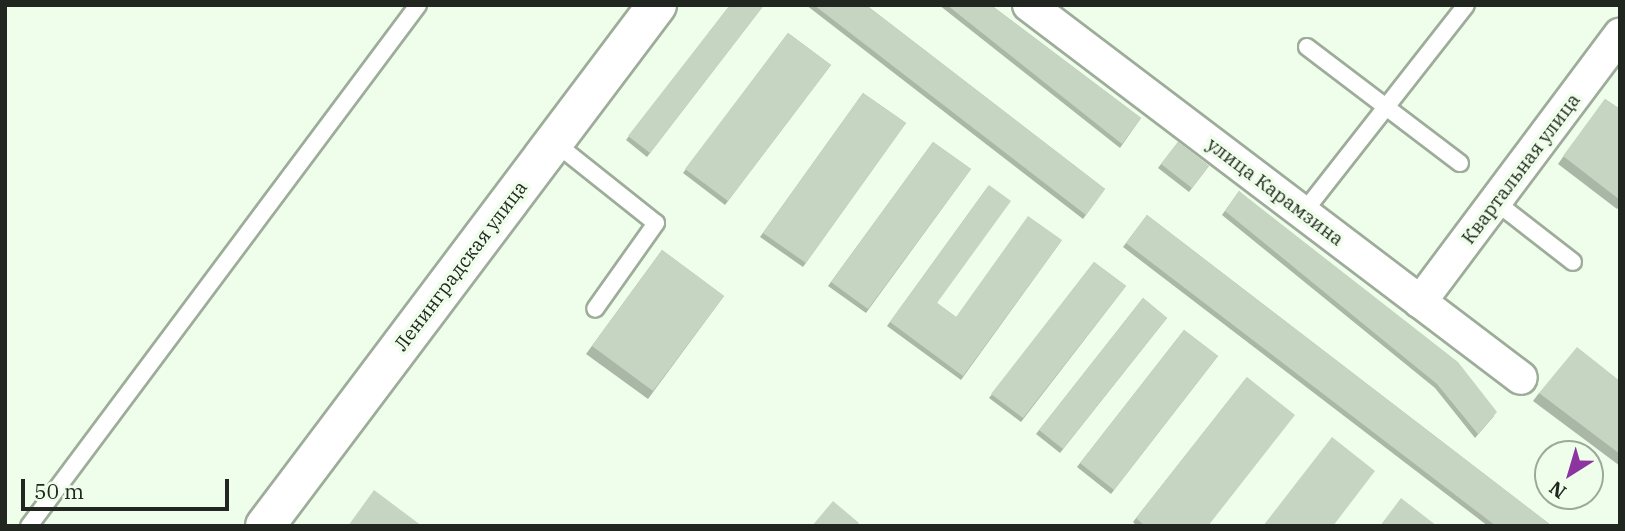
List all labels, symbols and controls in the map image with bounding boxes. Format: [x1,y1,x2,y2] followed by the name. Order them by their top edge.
[1457,89,1585,249] street label: Квартальная улица
[1202,133,1348,251] street label: улица Карамзина
[390,177,532,355] street label: Ленинградская улица
[1534,440,1604,510] north arrow
[24,464,233,508] scale bar
[1544,476,1571,504] text: N
[34,477,84,505] text: 50 m

